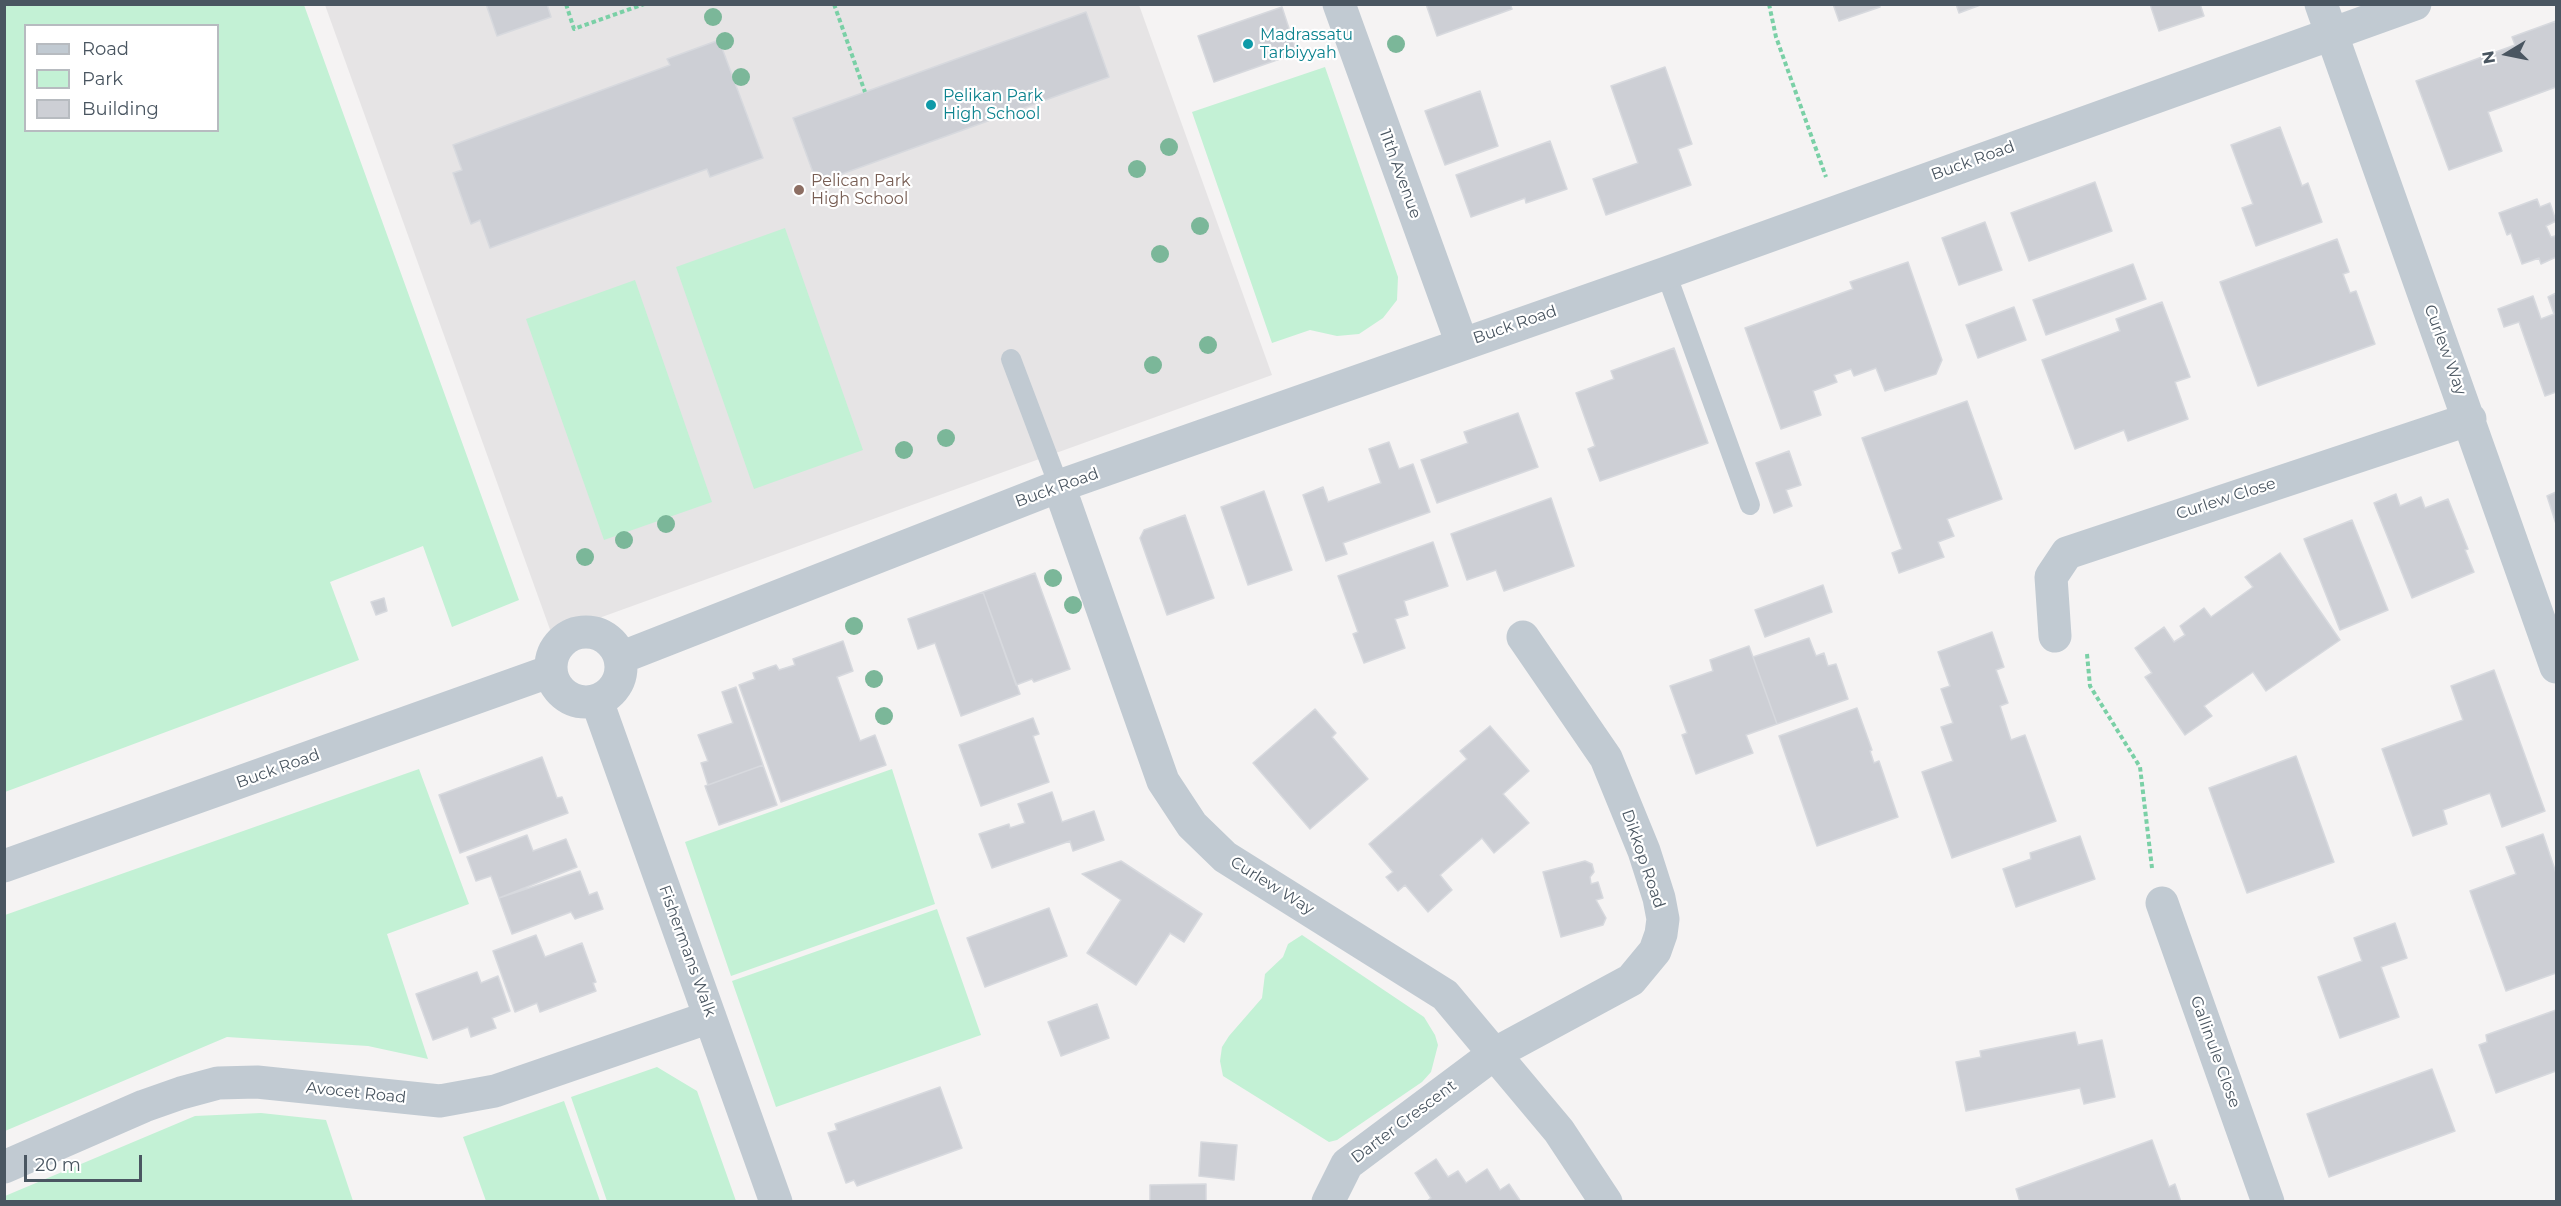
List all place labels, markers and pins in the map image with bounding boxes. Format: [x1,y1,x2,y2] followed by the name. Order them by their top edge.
[1260,25,1353,63] place label: Madrassatu Tarbiyyah
[1241,37,1255,51] marker: Madrassatu Tarbiyyah
[943,86,1043,124] place label: Pelikan Park High School
[924,98,938,112] marker: Pelikan Park High School
[811,171,911,209] place label: Pelican Park High School
[792,183,806,197] marker: Pelican Park High School

